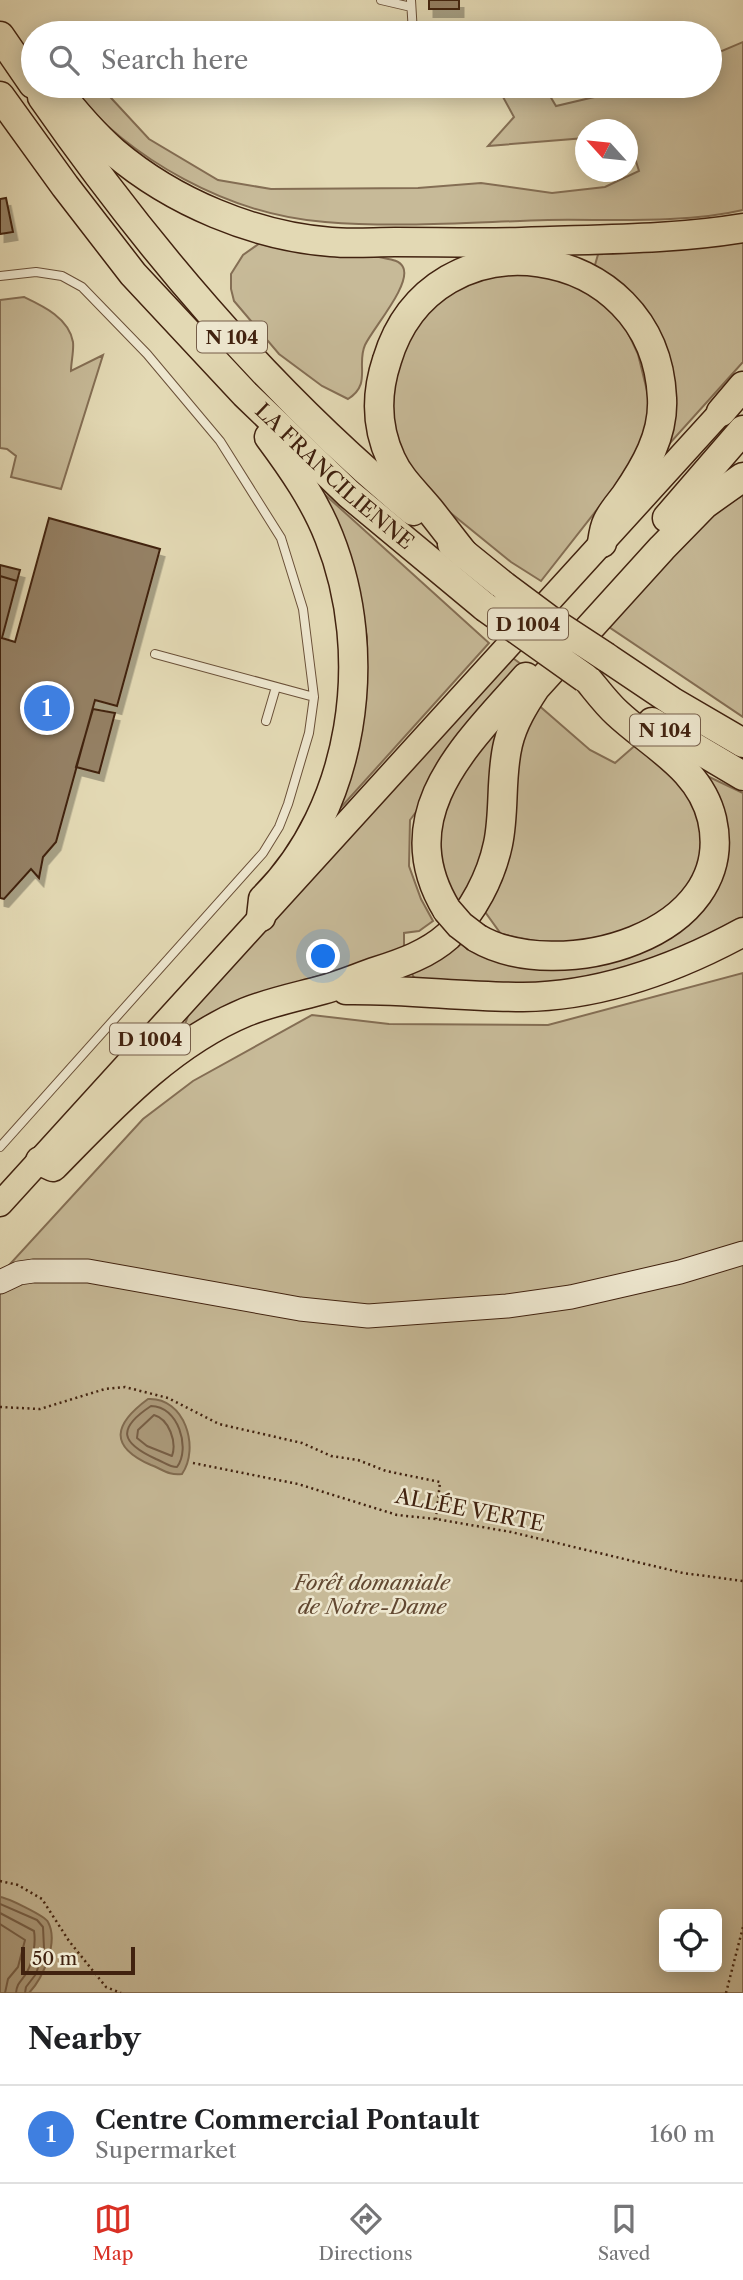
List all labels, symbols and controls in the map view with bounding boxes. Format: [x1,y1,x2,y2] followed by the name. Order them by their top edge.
[21,21,722,98] search box
[45,41,83,79] icon: search
[101,44,248,76] text: Search here
[575,119,638,182] north arrow
[197,322,267,352] road number: N 104
[250,398,419,554] street label: LA FRANCILIENNE
[488,608,568,639] road number: D 1004
[24,682,70,734] pin: 1
[630,715,700,746] road number: N 104
[306,939,340,973] your location
[110,1023,190,1054] road number: D 1004
[392,1483,547,1536] street label: ALLÉE VERTE
[292,1570,451,1619] park label: Forêt domaniale de Notre-Dame
[659,1909,722,1972] map controls
[659,1909,722,1972] button: locate
[21,1944,135,1976] scale bar
[32,1947,77,1970] text: 50 m
[28,2020,141,2057] text: Nearby
[95,2104,480,2136] text: Centre Commercial Pontault
[46,2120,56,2148] text: 1
[650,2120,715,2148] text: 160 m
[95,2136,236,2164] text: Supermarket
[93,2200,133,2265] tab: Map
[319,2200,412,2265] tab: Directions
[598,2200,650,2265] tab: Saved

